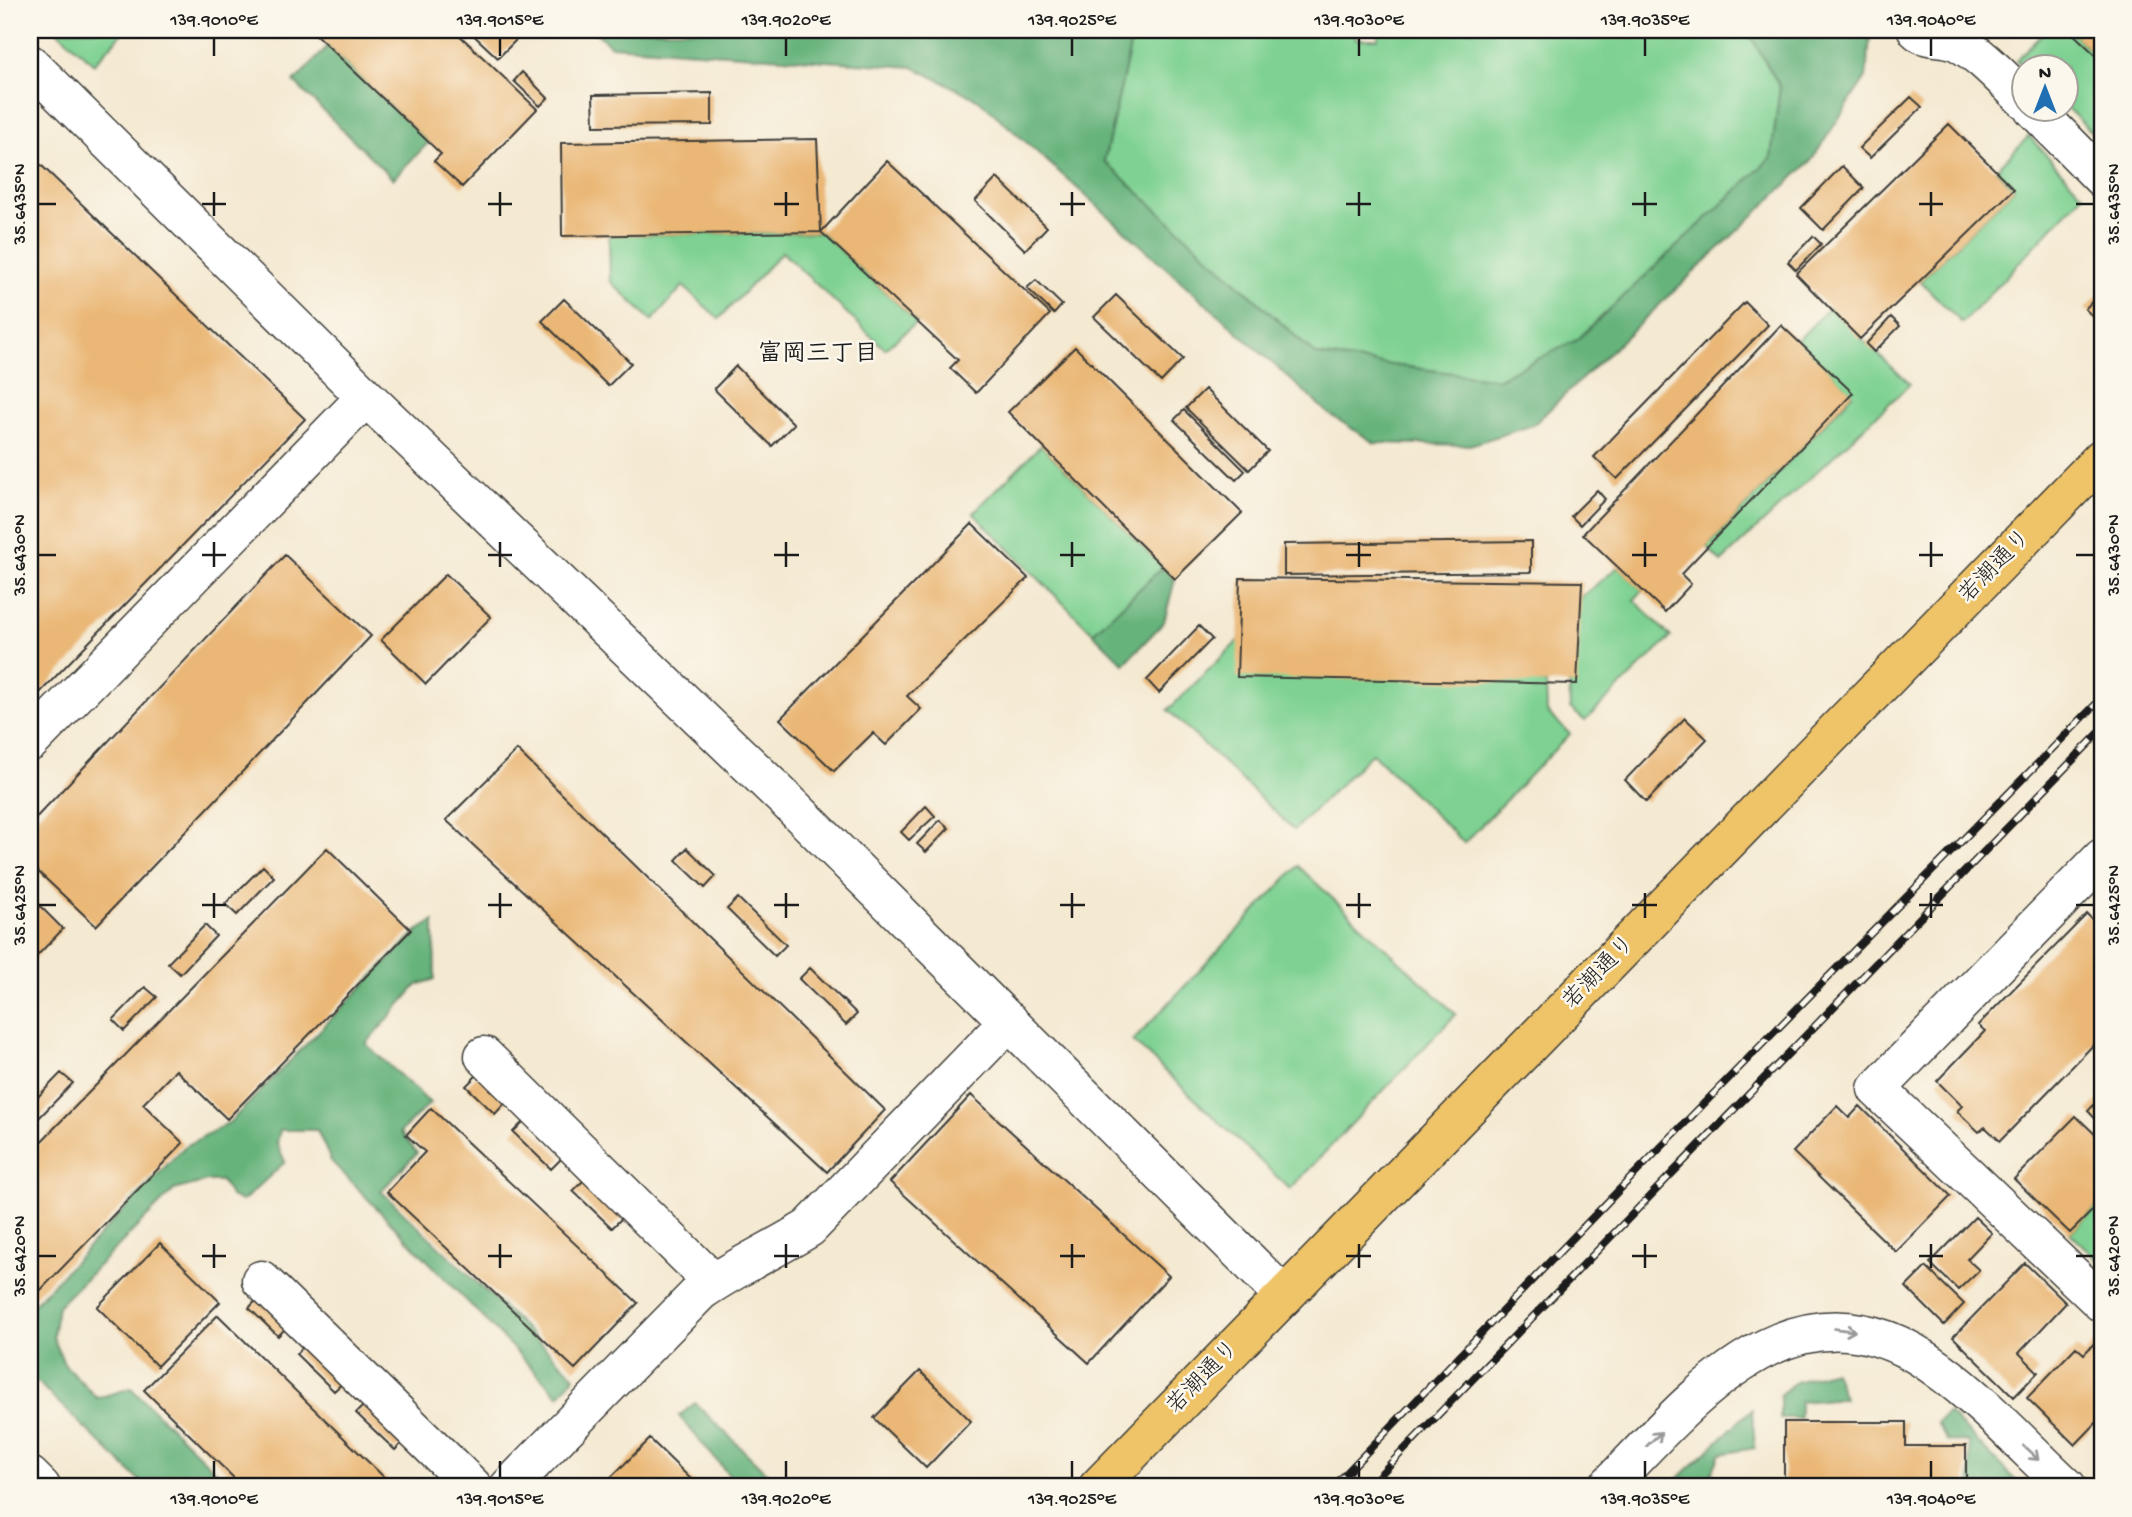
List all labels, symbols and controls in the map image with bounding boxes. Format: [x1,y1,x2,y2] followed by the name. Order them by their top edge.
[169,11,258,32] text: 139.9010°E
[456,11,544,32] text: 139.9015°E
[741,11,831,32] text: 139.9020°E
[1027,11,1117,32] text: 139.9025°E
[1313,11,1404,32] text: 139.9030°E
[1600,11,1690,32] text: 139.9035°E
[1886,11,1976,32] text: 139.9040°E
[2010,52,2080,122] north arrow
[2039,63,2051,86] text: N
[11,164,32,245] text: 35.6435°N
[2105,164,2126,245] text: 35.6435°N
[758,340,878,370] district label: 富岡三丁目
[11,514,32,597] text: 35.6430°N
[2105,514,2126,597] text: 35.6430°N
[1954,524,2038,609] street label: 若潮通り
[11,865,32,946] text: 35.6425°N
[2105,865,2126,946] text: 35.6425°N
[1558,930,1642,1015] street label: 若潮通り
[11,1216,32,1298] text: 35.6420°N
[2105,1216,2126,1298] text: 35.6420°N
[1833,1323,1856,1336] one-way arrow
[1162,1335,1246,1420] street label: 若潮通り
[1646,1430,1663,1447] one-way arrow
[2022,1445,2040,1461] one-way arrow
[169,1490,258,1511] text: 139.9010°E
[456,1490,544,1511] text: 139.9015°E
[741,1490,831,1511] text: 139.9020°E
[1027,1490,1117,1511] text: 139.9025°E
[1313,1490,1404,1511] text: 139.9030°E
[1600,1490,1690,1511] text: 139.9035°E
[1886,1490,1976,1511] text: 139.9040°E

